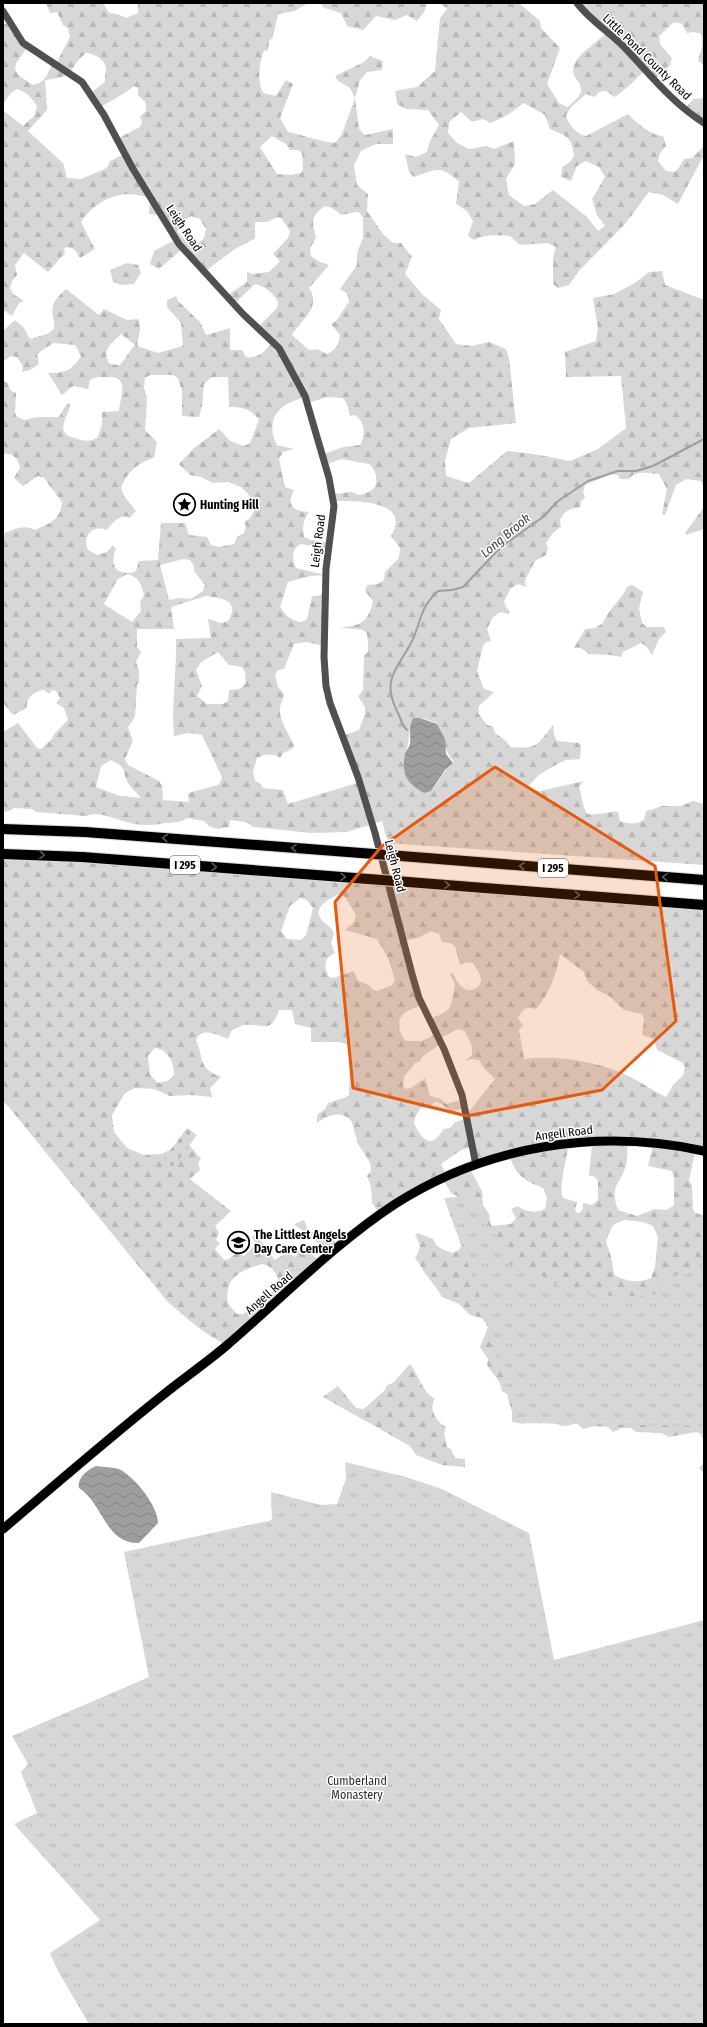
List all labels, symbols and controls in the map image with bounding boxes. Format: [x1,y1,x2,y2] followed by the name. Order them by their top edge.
[600,11,694,103] street label: Little Pond County Road
[163,202,205,254] street label: Leigh Road
[172,492,198,518] place icon: Hunting Hill
[200,498,259,512] place label: Hunting Hill
[477,510,534,560] water label: Long Brook
[308,514,328,568] street label: Leigh Road
[162,834,168,843] one-way arrow
[382,838,408,894] street label: Leigh Road
[291,844,297,853] one-way arrow
[39,851,45,859] one-way arrow
[170,856,200,874] road number: I 295
[538,859,568,877] road number: I 295
[519,861,525,870] one-way arrow
[211,863,217,872] one-way arrow
[662,872,668,881] one-way arrow
[340,873,346,882] one-way arrow
[444,881,450,890] one-way arrow
[573,891,580,900] one-way arrow
[534,1123,594,1143] street label: Angell Road
[254,1228,347,1256] place label: The Littlest Angels Day Care Center
[226,1229,252,1255] school or university icon: The Littlest Angels Day Care Center
[243,1269,295,1317] street label: Angell Road
[327,1774,387,1802] park label: Cumberland Monastery

